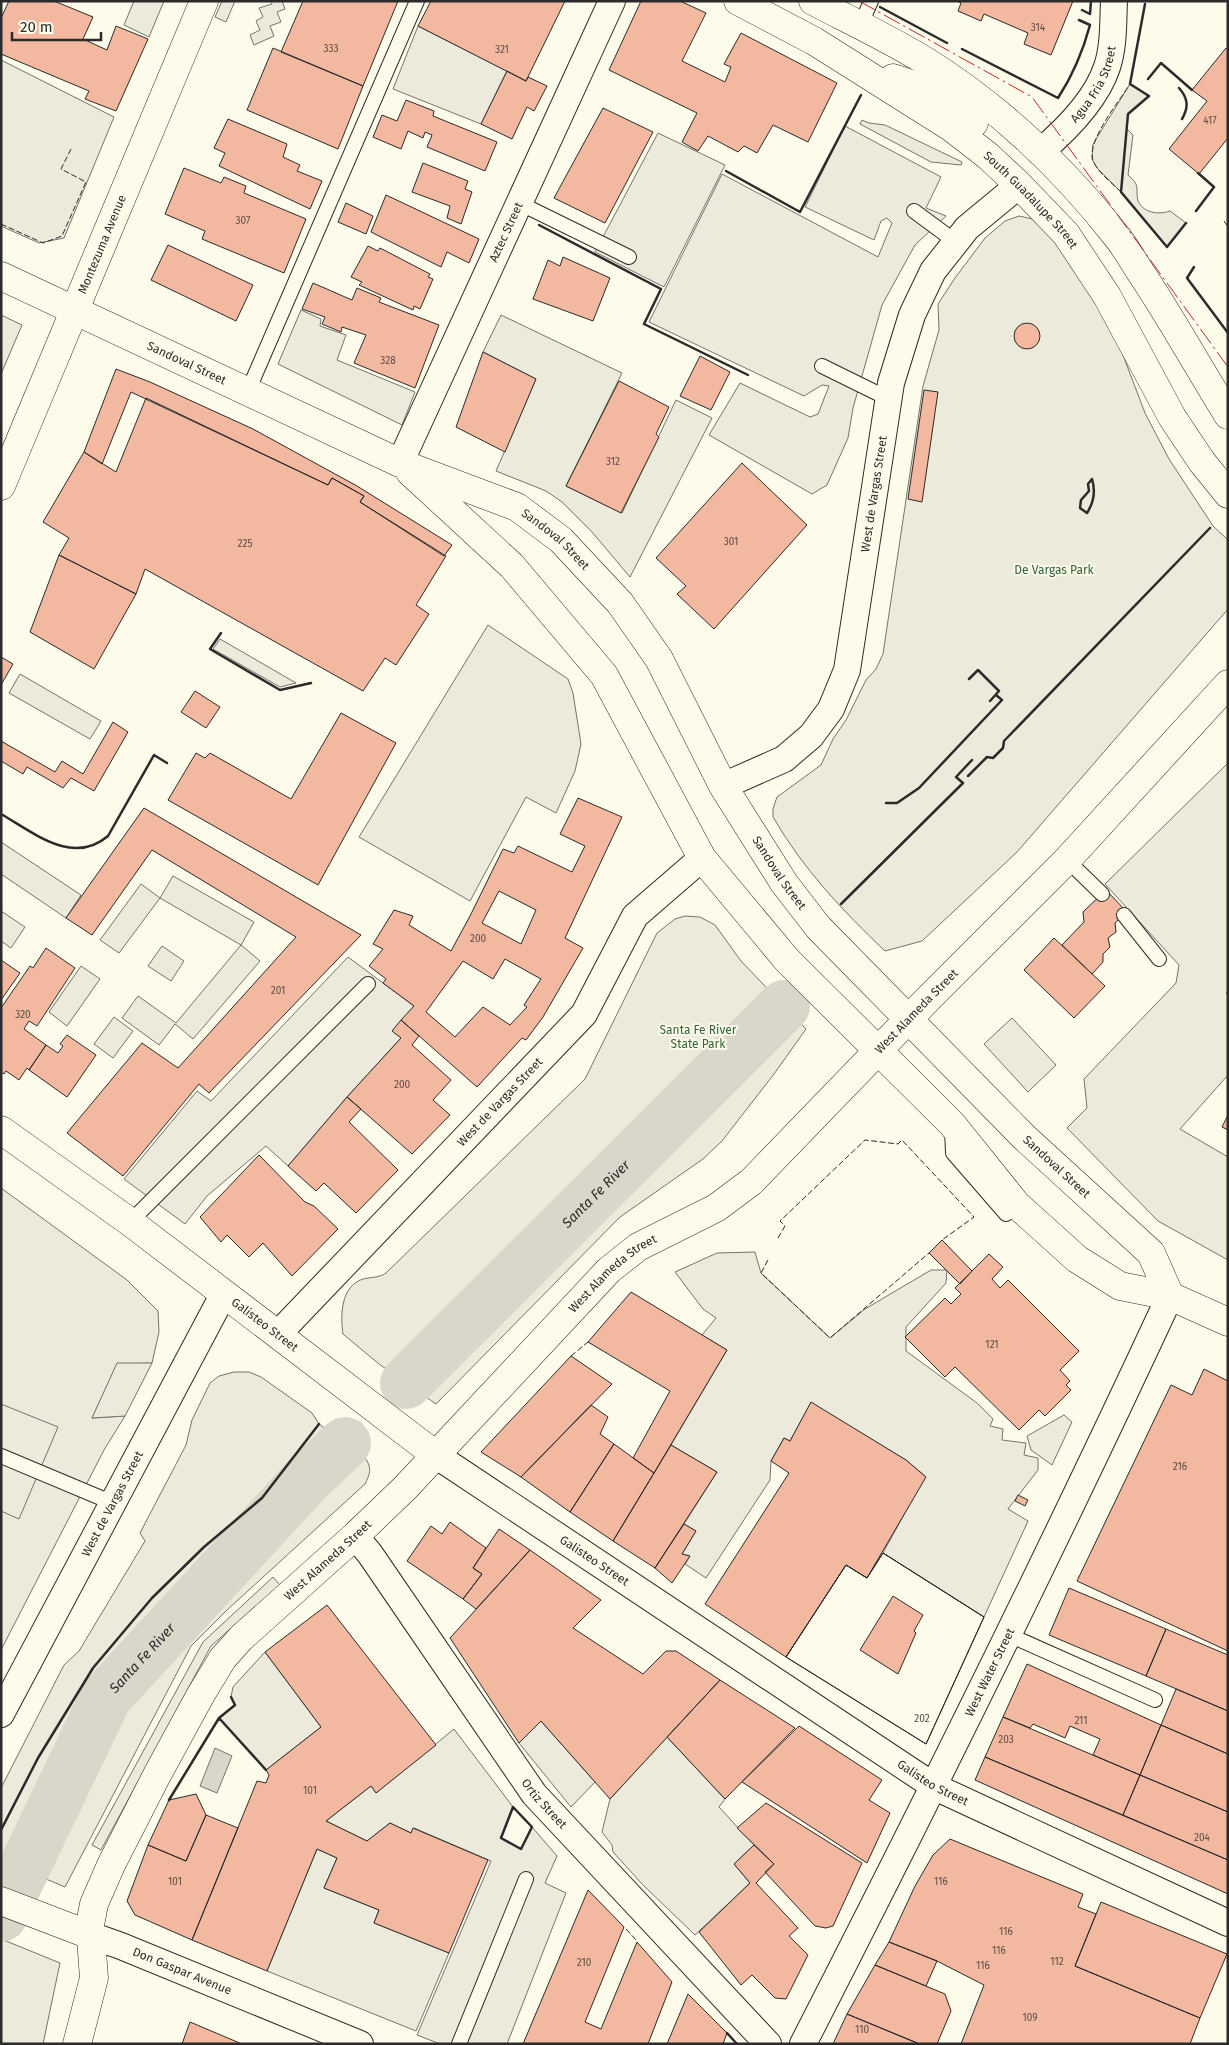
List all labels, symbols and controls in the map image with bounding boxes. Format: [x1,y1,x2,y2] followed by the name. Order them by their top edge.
[12,10,101,42] scale bar
[20,18,53,36] text: 20 m
[1031,22,1046,34] house number: 314
[324,43,338,55] house number: 333
[495,44,509,56] house number: 321
[1068,45,1119,126] street label: Agua Fria Street
[1203,115,1217,127] house number: 417
[981,148,1081,252] street label: South Guadalupe Street
[75,193,129,296] street label: Montezuma Avenue
[486,199,526,264] street label: Aztec Street
[236,215,251,227] house number: 307
[145,338,229,388] street label: Sandoval Street
[380,355,396,367] house number: 328
[858,434,890,553] street label: West de Vargas Street
[606,456,620,468] house number: 312
[519,506,593,573] street label: Sandoval Street
[724,536,738,548] house number: 301
[238,538,252,550] house number: 225
[1014,563,1095,577] park label: De Vargas Park
[749,834,809,913] street label: Sandoval Street
[470,933,486,945] house number: 200
[872,966,961,1056] street label: West Alameda Street
[271,985,285,997] house number: 201
[15,1009,31,1021] house number: 320
[660,1023,737,1051] park label: Santa Fe River State Park
[454,1054,546,1149] street label: West de Vargas Street
[394,1079,410,1091] house number: 200
[1020,1133,1094,1201] street label: Sandoval Street
[558,1156,634,1232] water label: Santa Fe River
[566,1232,660,1316] street label: West Alameda Street
[229,1295,301,1355] street label: Galisteo Street
[985,1339,999,1351] house number: 121
[79,1448,146,1559] street label: West de Vargas Street
[1173,1461,1187,1473] house number: 216
[281,1517,375,1603] street label: West Alameda Street
[557,1533,632,1589] street label: Galisteo Street
[105,1619,179,1697] water label: Santa Fe River
[962,1625,1018,1719] street label: West Water Street
[914,1713,930,1725] house number: 202
[1074,1715,1088,1727] house number: 211
[998,1734,1014,1746] house number: 203
[894,1757,971,1809] street label: Galisteo Street
[519,1776,570,1832] street label: Ortiz Street
[303,1785,317,1797] house number: 101
[1194,1832,1211,1844] house number: 204
[168,1876,182,1888] house number: 101
[934,1876,948,1888] house number: 116
[999,1926,1013,1938] house number: 116
[131,1945,234,1998] street label: Don Gaspar Avenue
[992,1945,1006,1957] house number: 116
[1050,1956,1064,1968] house number: 112
[577,1957,592,1969] house number: 210
[976,1960,990,1972] house number: 116
[1022,2012,1038,2024] house number: 109
[855,2024,869,2036] house number: 110

